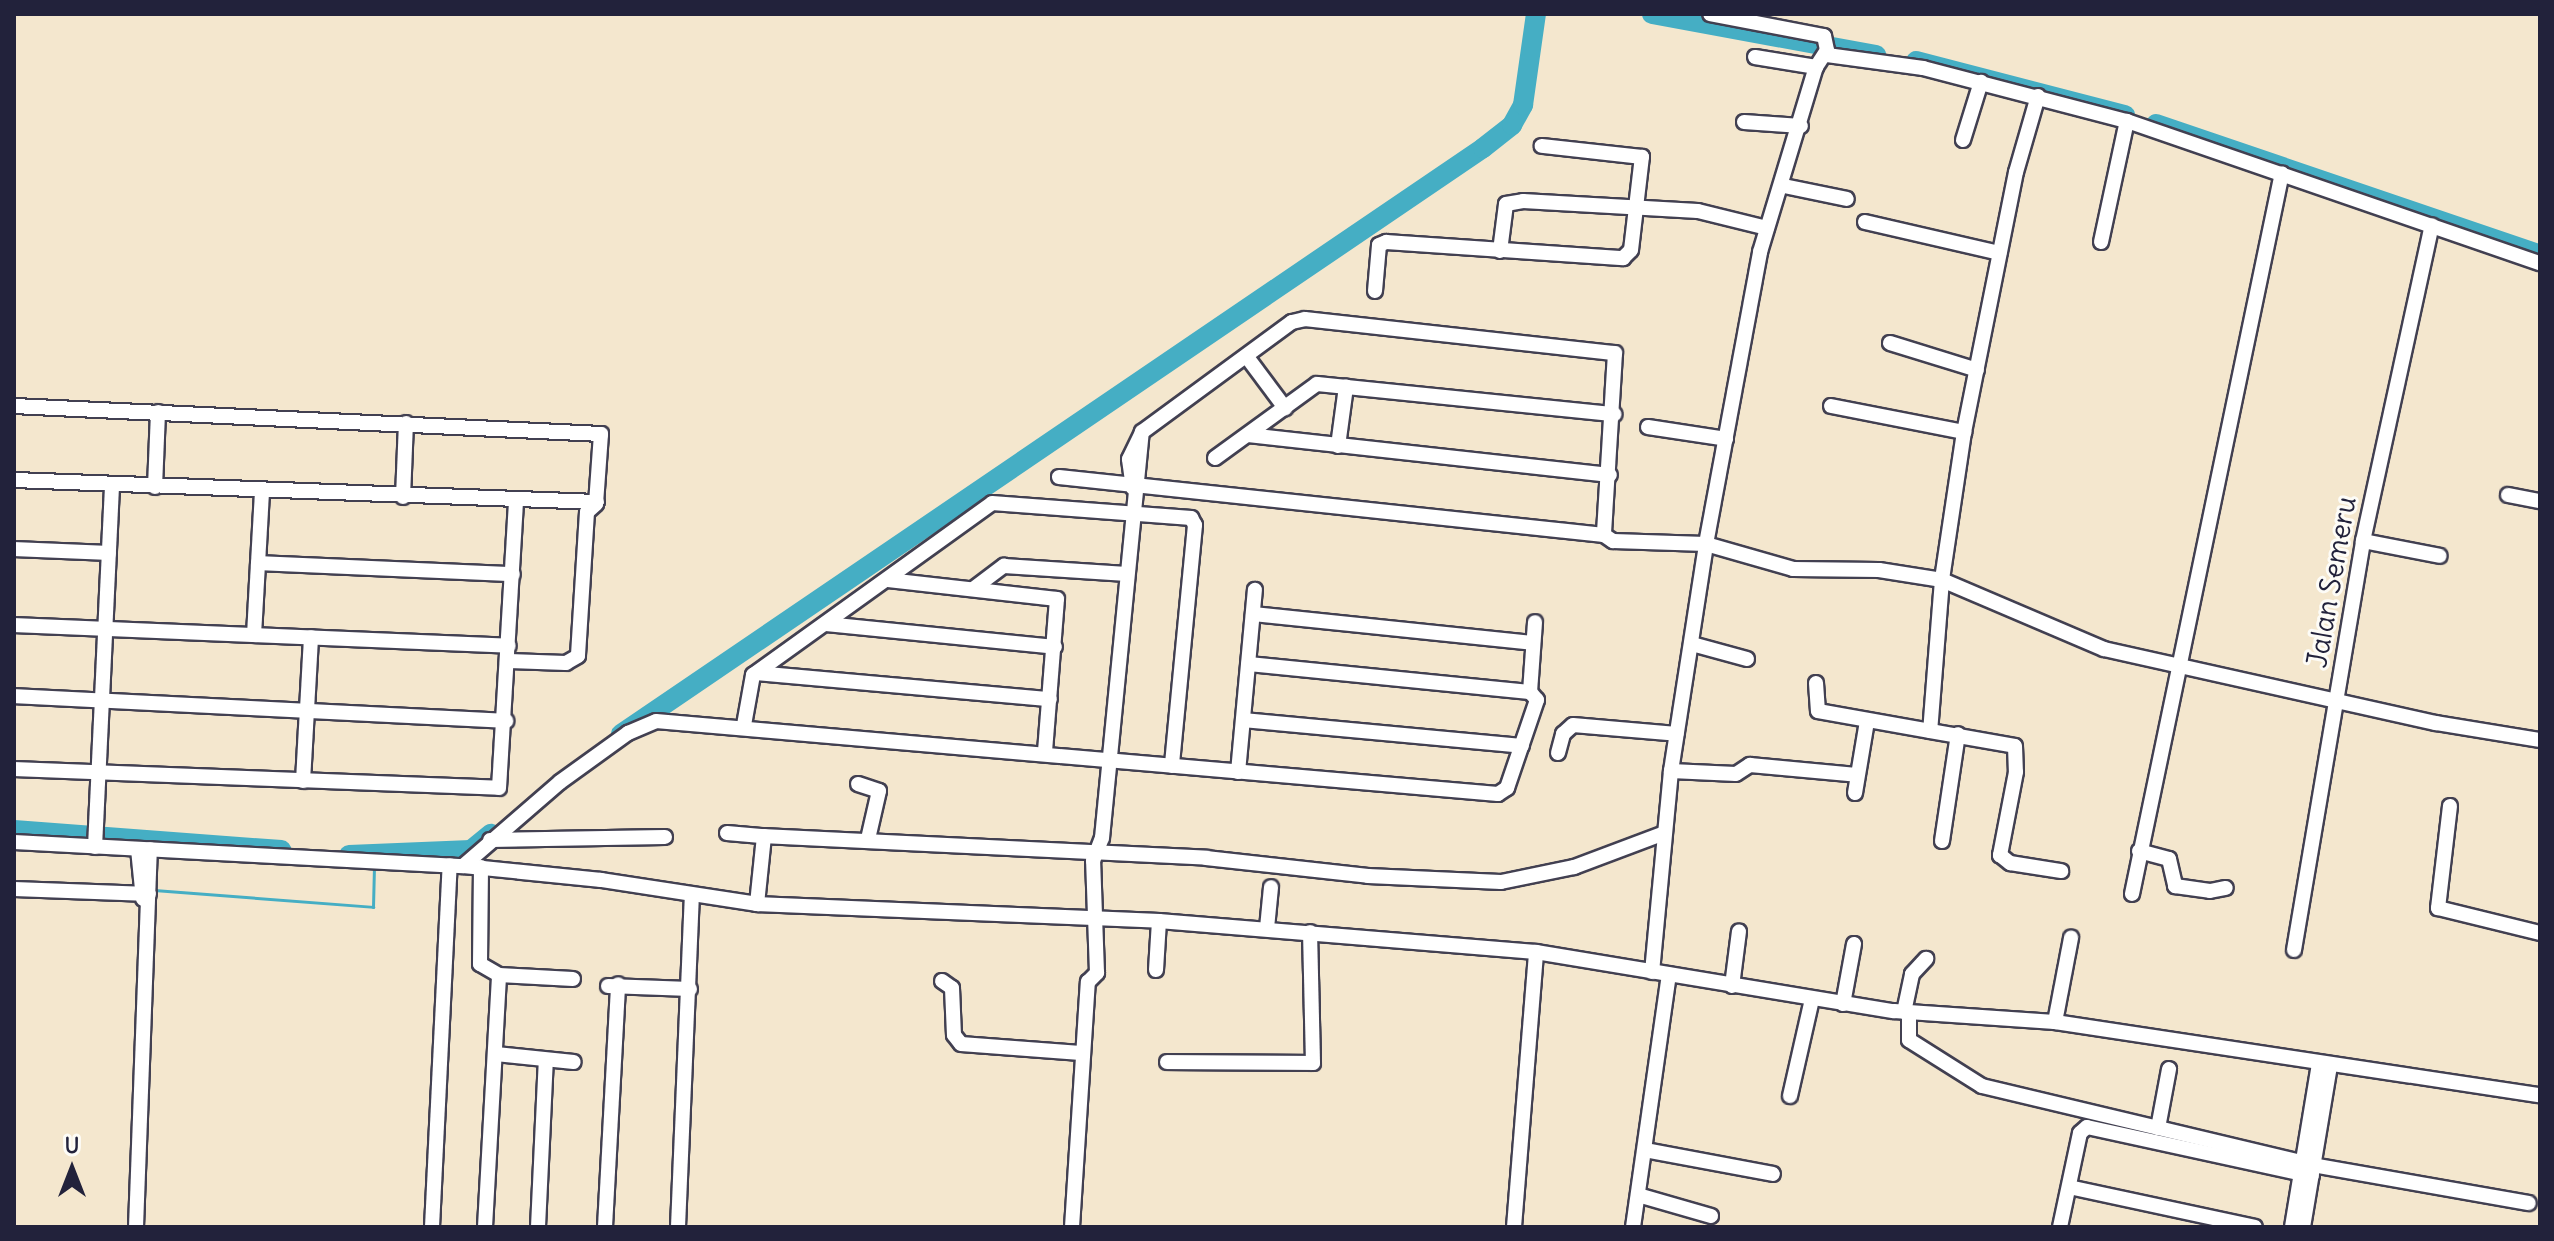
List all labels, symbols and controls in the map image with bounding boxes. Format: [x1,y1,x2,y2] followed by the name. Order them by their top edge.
[2299,494,2363,670] street label: Jalan Semeru
[32,1129,112,1209] north arrow
[64,1131,80,1159] text: U

